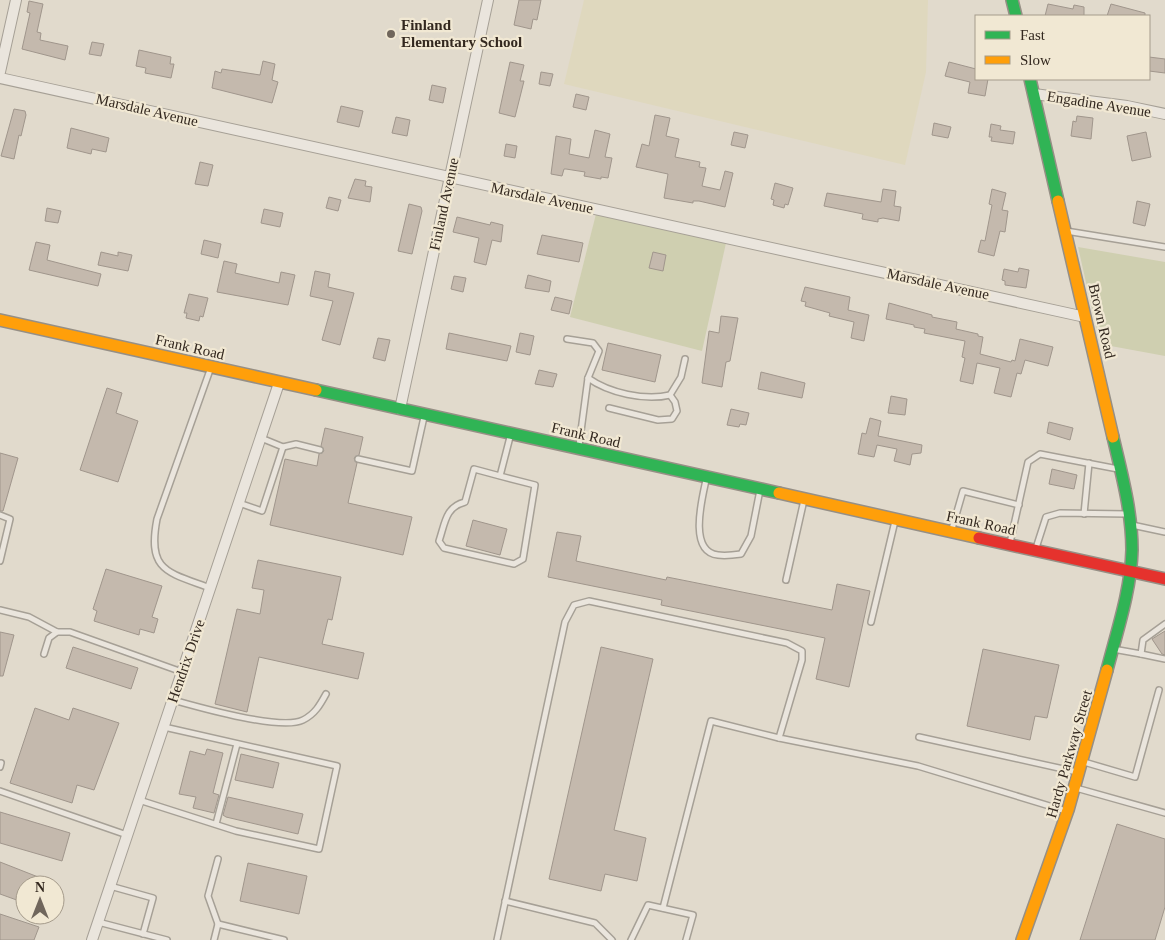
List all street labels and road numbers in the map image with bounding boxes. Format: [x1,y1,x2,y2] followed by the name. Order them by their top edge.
[1046,88,1152,120] street label: Engadine Avenue
[94,90,200,130] street label: Marsdale Avenue
[426,156,462,252] street label: Finland Avenue
[489,179,595,217] street label: Marsdale Avenue
[885,265,991,303] street label: Marsdale Avenue
[1086,282,1118,360] street label: Brown Road
[154,331,227,363] street label: Frank Road
[550,419,623,451] street label: Frank Road
[945,508,1018,538] street label: Frank Road
[164,617,208,705] street label: Hendrix Drive
[1043,687,1095,820] street label: Hardy Parkway Street

